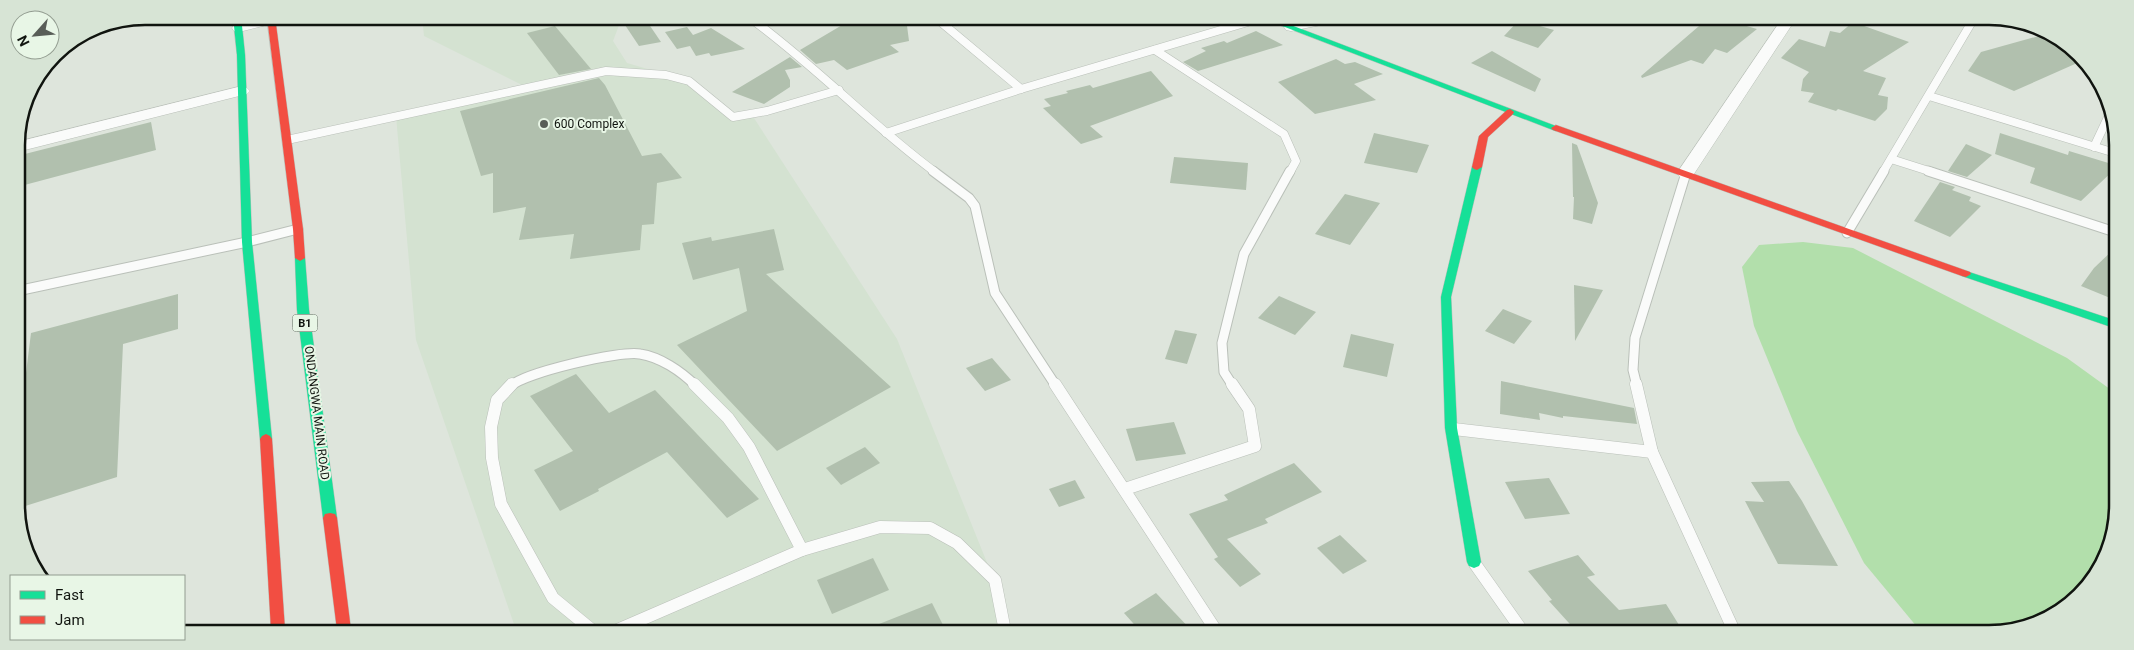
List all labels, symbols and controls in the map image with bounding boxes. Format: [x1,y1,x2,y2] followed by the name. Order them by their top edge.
[10,10,60,60] north arrow
[14,33,33,49] text: N
[554,117,624,131] place label: 600 Complex
[538,118,550,130] marker: 600 Complex
[292,314,318,332] road number: B1
[302,345,332,481] street label: ONDANGWA MAIN ROAD
[10,575,185,640] legend
[55,586,84,604] text: Fast
[55,611,85,629] text: Jam

